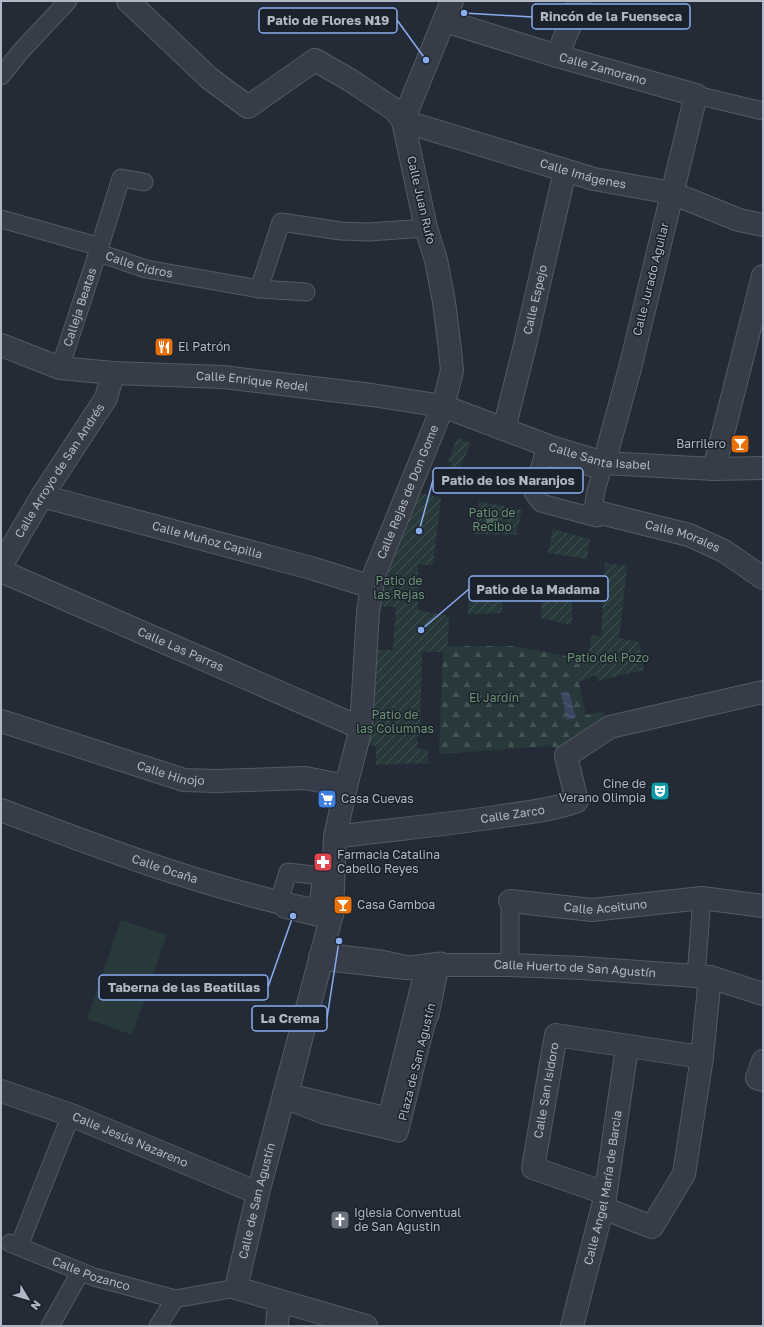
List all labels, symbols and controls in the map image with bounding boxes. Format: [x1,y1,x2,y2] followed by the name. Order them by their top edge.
[532,4,690,29] callout: Rincón de la Fuenseca
[259,8,397,33] callout: Patio de Flores N19
[540,8,682,24] text: Rincón de la Fuenseca
[267,12,389,28] text: Patio de Flores N19
[558,49,649,88] street label: Calle Zamorano
[404,154,439,246] street label: Calle Juan Rufo
[538,155,627,192] street label: Calle Imágenes
[629,220,672,337] street label: Calle Jurado Aguilar
[104,248,174,281] street label: Calle Cidros
[520,263,550,336] street label: Calle Espejo
[60,266,99,348] street label: Calleja Beatas
[153,336,175,358] restaurant icon: El Patrón
[178,339,231,354] place label: El Patrón
[196,368,309,394] street label: Calle Enrique Redel
[11,400,108,540] street label: Calle Arroyo de San Andrés
[373,423,441,561] street label: Calle Rejas de Don Gome
[729,433,751,455] bar icon: Barrilero
[676,436,726,451] place label: Barrilero
[547,439,651,473] street label: Calle Santa Isabel
[433,468,583,493] callout: Patio de los Naranjos
[441,472,575,488] text: Patio de los Naranjos
[469,505,516,534] park label: Patio de Recibo
[643,516,723,555] street label: Calle Morales
[150,518,264,562] street label: Calle Muñoz Capilla
[373,573,425,602] park label: Patio de las Rejas
[469,576,608,601] callout: Patio de la Madama
[476,581,600,597] text: Patio de la Madama
[135,624,226,674] street label: Calle Las Parras
[567,650,649,665] park label: Patio del Pozo
[469,690,519,705] park label: El Jardín
[356,707,434,736] park label: Patio de las Columnas
[135,757,205,788] street label: Calle Hinojo
[559,776,646,805] place label: Cine de Verano Olimpia
[649,780,671,802] theatre icon: Cine de Verano Olimpia
[316,788,338,810] supermarket icon: Casa Cuevas
[341,791,414,806] place label: Casa Cuevas
[479,802,546,826] street label: Calle Zarco
[337,847,440,876] place label: Farmacia Catalina Cabello Reyes
[130,851,200,886] street label: Calle Ocaña
[312,851,334,873] pharmacy icon: Farmacia Catalina Cabello Reyes
[332,894,354,916] bar icon: Casa Gamboa
[563,896,648,917] street label: Calle Aceituno
[357,897,435,912] place label: Casa Gamboa
[494,957,656,980] street label: Calle Huerto de San Agustín
[99,975,268,1000] callout: Taberna de las Beatillas
[108,979,260,995] text: Taberna de las Beatillas
[395,1001,438,1122] street label: Plaza de San Agustín
[252,1006,327,1031] callout: La Crema
[260,1010,320,1026] text: La Crema
[530,1041,562,1139] street label: Calle San Isidoro
[70,1108,190,1170] street label: Calle Jesús Nazareno
[580,1109,625,1266] street label: Calle Angel María de Barcia
[235,1141,278,1260] street label: Calle de San Agustín
[354,1205,461,1234] place label: Iglesia Conventual de San Agustin
[329,1209,351,1231] church icon: Iglesia Conventual de San Agustin
[50,1253,132,1293] street label: Calle Pozanco
[8,1279,48,1319] north arrow
[29,1298,44,1313] text: N

